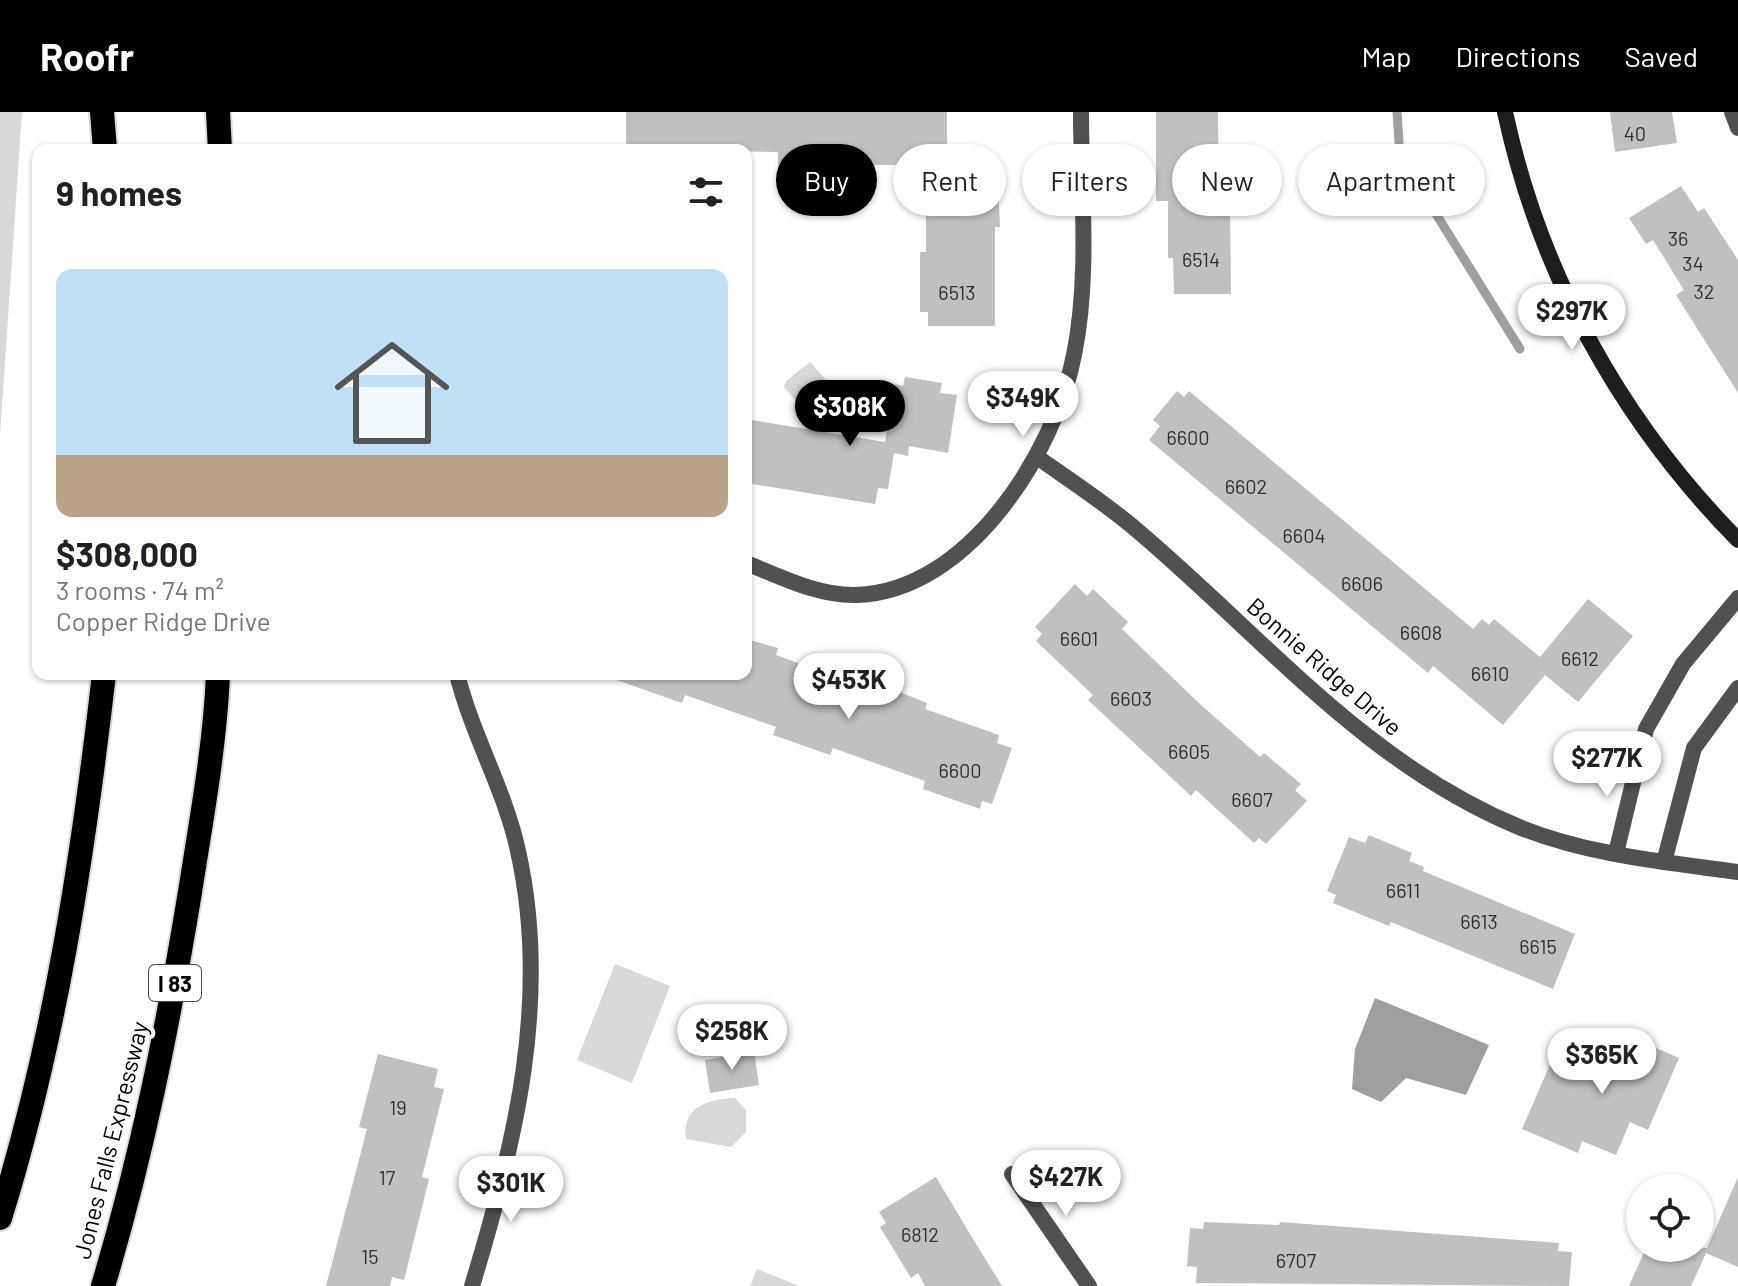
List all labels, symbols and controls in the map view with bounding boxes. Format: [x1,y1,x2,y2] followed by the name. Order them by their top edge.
[40,33,134,79] text: Roofr
[1362,39,1411,73] text: Map
[1455,39,1581,73] text: Directions
[1625,39,1698,73] text: Saved
[1624,121,1646,145] house number: 40
[776,144,877,216] chip: Buy
[893,144,1006,216] chip: Rent
[1022,144,1156,216] chip: Filters
[1172,144,1282,216] chip: New
[1298,144,1485,216] chip: Apartment
[684,170,728,214] icon: filters
[56,172,182,213] text: 9 homes
[1668,226,1688,250] house number: 36
[1182,247,1220,271] house number: 6514
[1682,251,1704,275] house number: 34
[1693,279,1715,303] house number: 32
[938,280,976,304] house number: 6513
[1516,284,1628,352] pin: $297K
[1536,294,1608,325] text: $297K
[320,321,464,465] icon: home
[967,371,1079,439] pin: $349K
[794,380,906,448] pin: $308K
[986,381,1060,412] text: $349K
[813,390,887,421] text: $308K
[1166,425,1210,449] house number: 6600
[1225,474,1267,498] house number: 6602
[1283,523,1325,547] house number: 6604
[56,533,198,574] text: $308,000
[1341,571,1383,595] house number: 6606
[56,574,224,605] text: 3 rooms · 74 m²
[1242,591,1408,741] street label: Bonnie Ridge Drive
[56,605,271,636] text: Copper Ridge Drive
[1400,620,1442,644] house number: 6608
[1060,626,1098,650] house number: 6601
[1561,646,1599,670] house number: 6612
[793,653,905,721] pin: $453K
[1471,661,1509,685] house number: 6610
[812,663,886,694] text: $453K
[1110,686,1152,710] house number: 6603
[1551,731,1663,799] pin: $277K
[1168,739,1210,763] house number: 6605
[1571,741,1643,772] text: $277K
[938,758,982,782] house number: 6600
[1231,787,1273,811] house number: 6607
[1386,878,1420,902] house number: 6611
[1460,909,1498,933] house number: 6613
[1519,934,1557,958] house number: 6615
[149,965,201,1001] road number: I 83
[676,1004,788,1072] pin: $258K
[695,1014,769,1045] text: $258K
[66,1018,154,1262] street label: Jones Falls Expressway
[1546,1028,1658,1096] pin: $365K
[1565,1038,1639,1069] text: $365K
[389,1095,407,1119] house number: 19
[1010,1150,1122,1218] pin: $427K
[455,1156,567,1224] pin: $301K
[1029,1160,1103,1191] text: $427K
[379,1165,396,1189] house number: 17
[477,1166,545,1197] text: $301K
[1626,1174,1714,1262] map controls
[1626,1174,1714,1262] button: locate
[901,1222,939,1246] house number: 6812
[361,1244,379,1268] house number: 15
[1276,1248,1317,1272] house number: 6707

